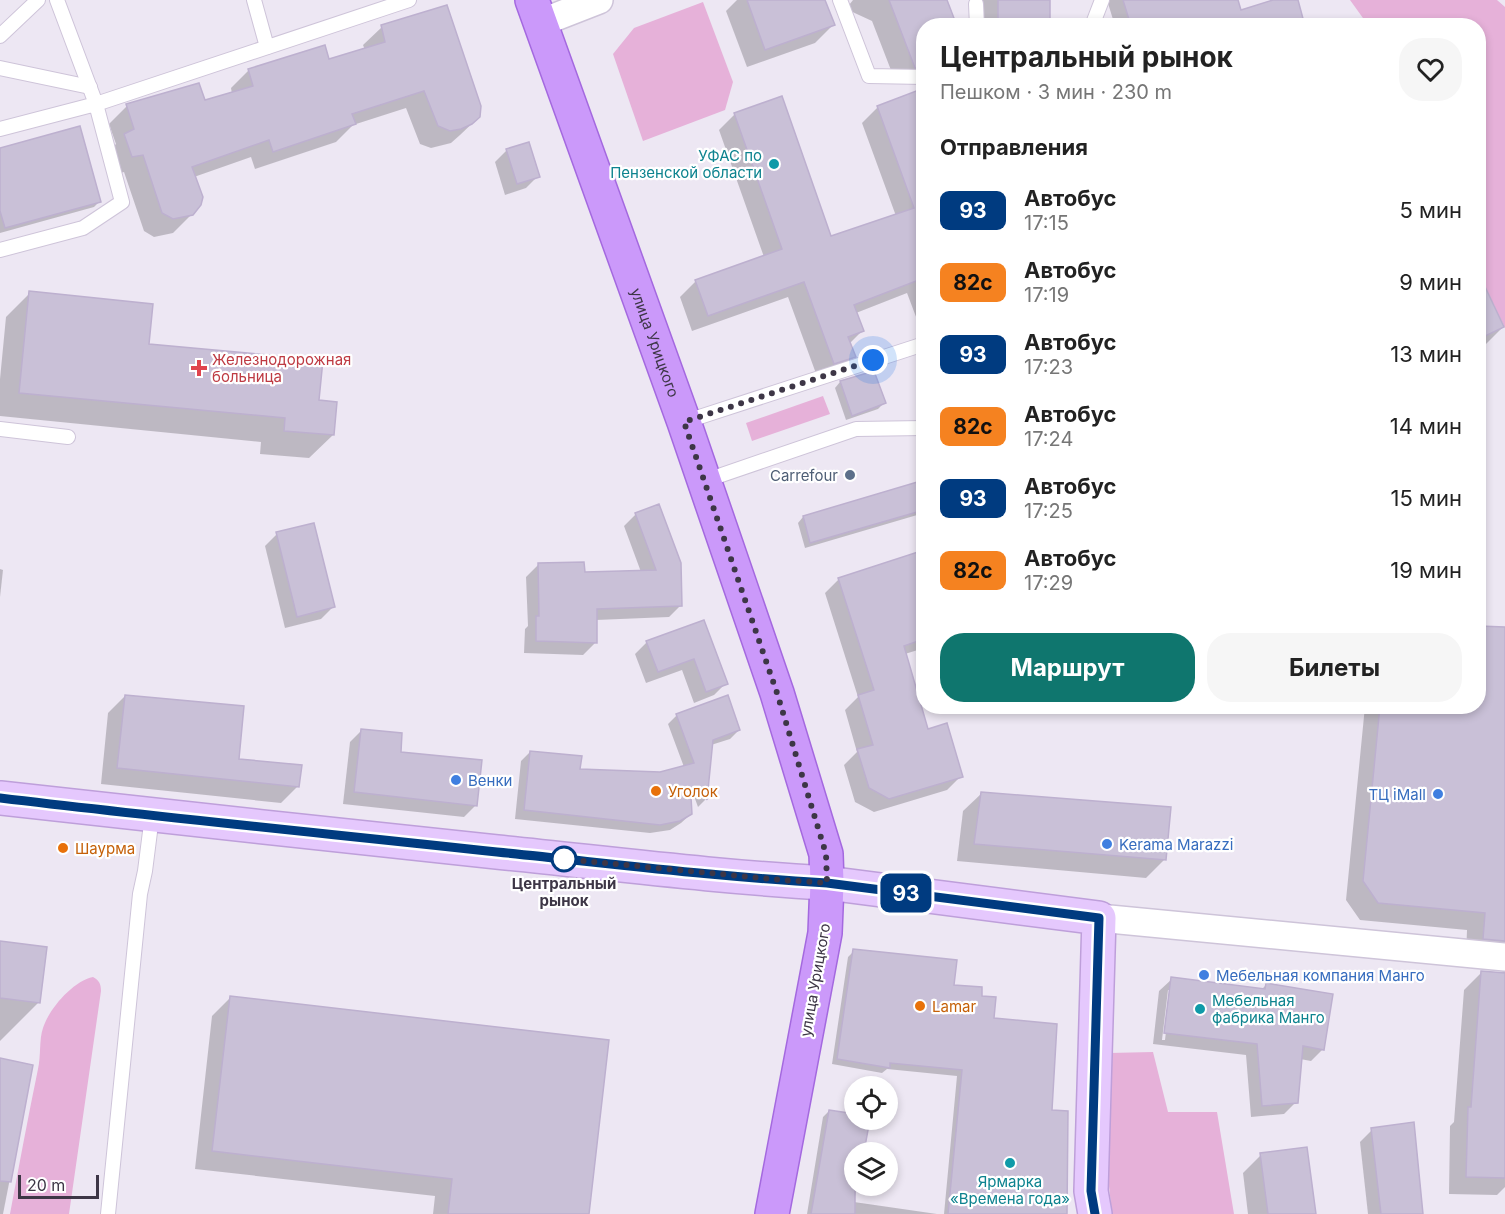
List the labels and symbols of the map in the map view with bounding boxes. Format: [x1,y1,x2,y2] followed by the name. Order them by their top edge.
[610,146,762,182] place label: УФАС по Пензенской области
[767,157,781,171] marker: УФАС по Пензенской области
[627,285,684,400] street label: улица Урицкого
[858,345,888,375] your location
[212,350,351,386] place label: Железнодорожная больница
[190,359,208,377] marker: Железнодорожная больница
[770,466,838,485] place label: Carrefour
[843,468,857,482] marker: Carrefour
[468,771,512,790] place label: Венки
[449,773,463,787] marker: Венки
[668,782,718,801] place label: Уголок
[649,784,663,798] marker: Уголок
[1368,785,1426,804] place label: ТЦ iMall
[1431,787,1445,801] marker: ТЦ iMall
[1119,835,1233,854] place label: Kerama Marazzi
[1100,837,1114,851] marker: Kerama Marazzi
[75,839,135,858] place label: Шаурма
[56,841,70,855] marker: Шаурма
[551,846,577,872] marker: Центральный рынок
[512,874,616,910] place label: Центральный рынок
[879,874,933,912] line badge: 93
[796,922,834,1038] street label: улица Урицкого
[1216,966,1425,985] place label: Мебельная компания Манго
[1197,968,1211,982] marker: Мебельная компания Манго
[1212,991,1325,1027] place label: Мебельная фабрика Манго
[932,997,976,1016] place label: Lamar
[913,999,927,1013] marker: Lamar
[1193,1002,1207,1016] marker: Мебельная фабрика Манго
[1003,1156,1017,1170] marker: Ярмарка «Времена года»
[18,1172,99,1200] scale bar
[950,1172,1070,1208] place label: Ярмарка «Времена года»

